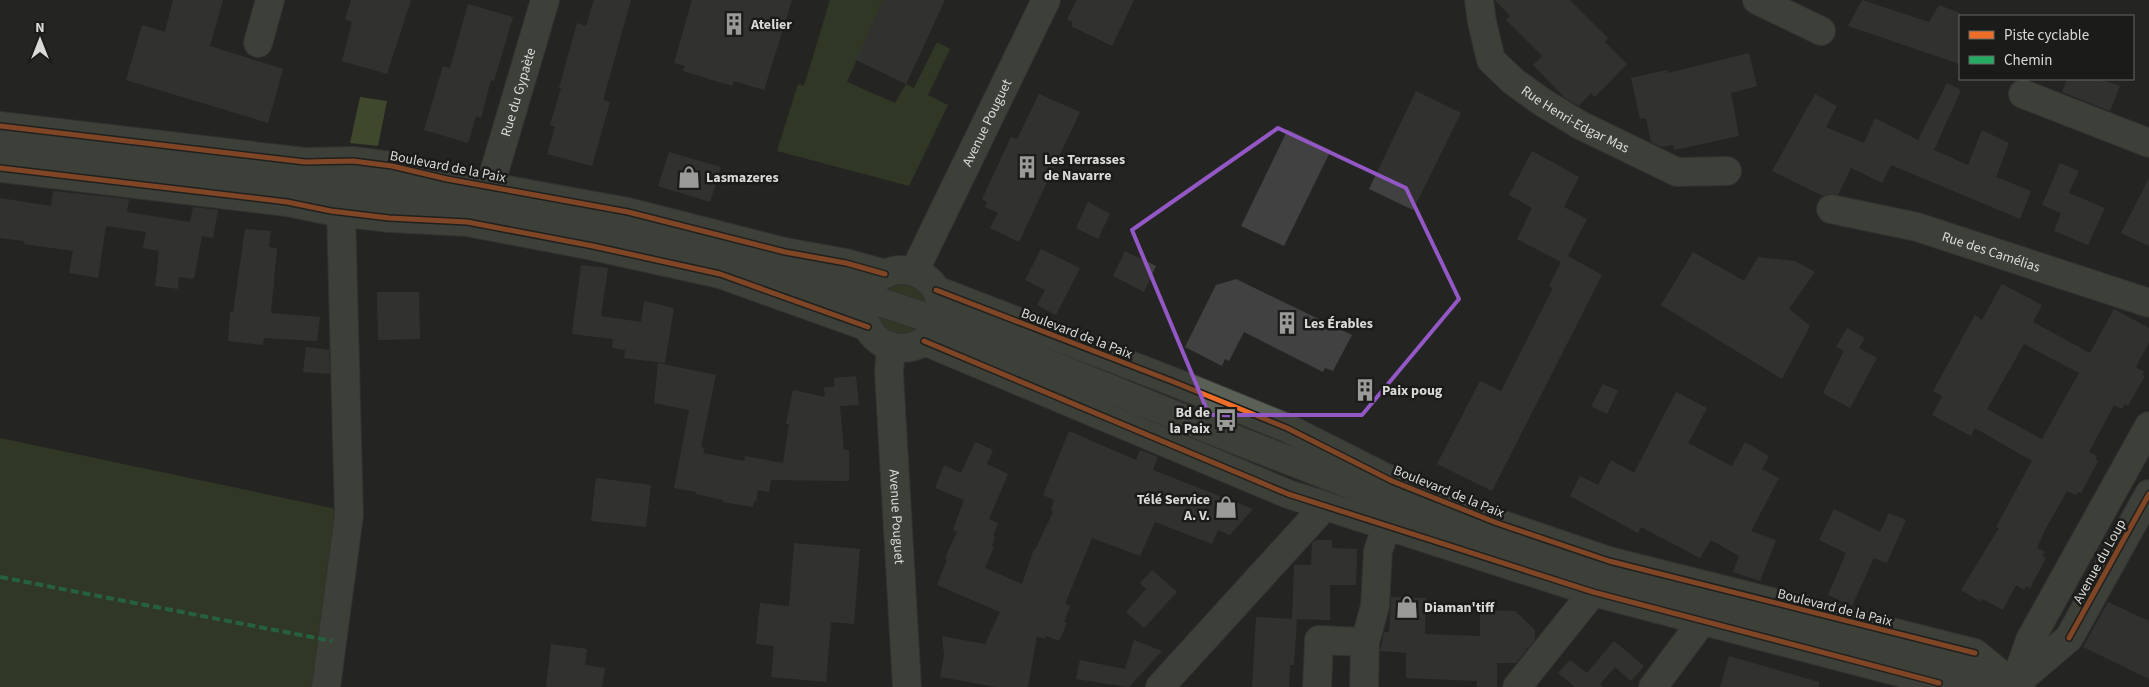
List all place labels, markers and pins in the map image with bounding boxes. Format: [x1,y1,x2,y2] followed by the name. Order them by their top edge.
[721,11,747,37] building icon: Atelier
[750,15,792,35] place label: Atelier
[1044,150,1125,186] place label: Les Terrasses de Navarre
[1014,154,1040,180] building icon: Les Terrasses de Navarre
[676,164,702,190] shop icon: Lasmazeres
[706,168,779,188] place label: Lasmazeres
[1274,310,1300,336] building icon: Les Érables
[1304,314,1373,334] place label: Les Érables
[1352,377,1378,403] building icon: Paix poug
[1382,381,1443,401] place label: Paix poug
[1170,403,1210,439] place label: Bd de la Paix
[1213,407,1239,433] bus stop icon: Bd de la Paix
[1137,490,1210,526] place label: Télé Service A. V.
[1213,494,1239,520] shop icon: Télé Service A. V.
[1394,594,1420,620] shop icon: Diaman'tiff
[1424,598,1495,618] place label: Diaman'tiff

